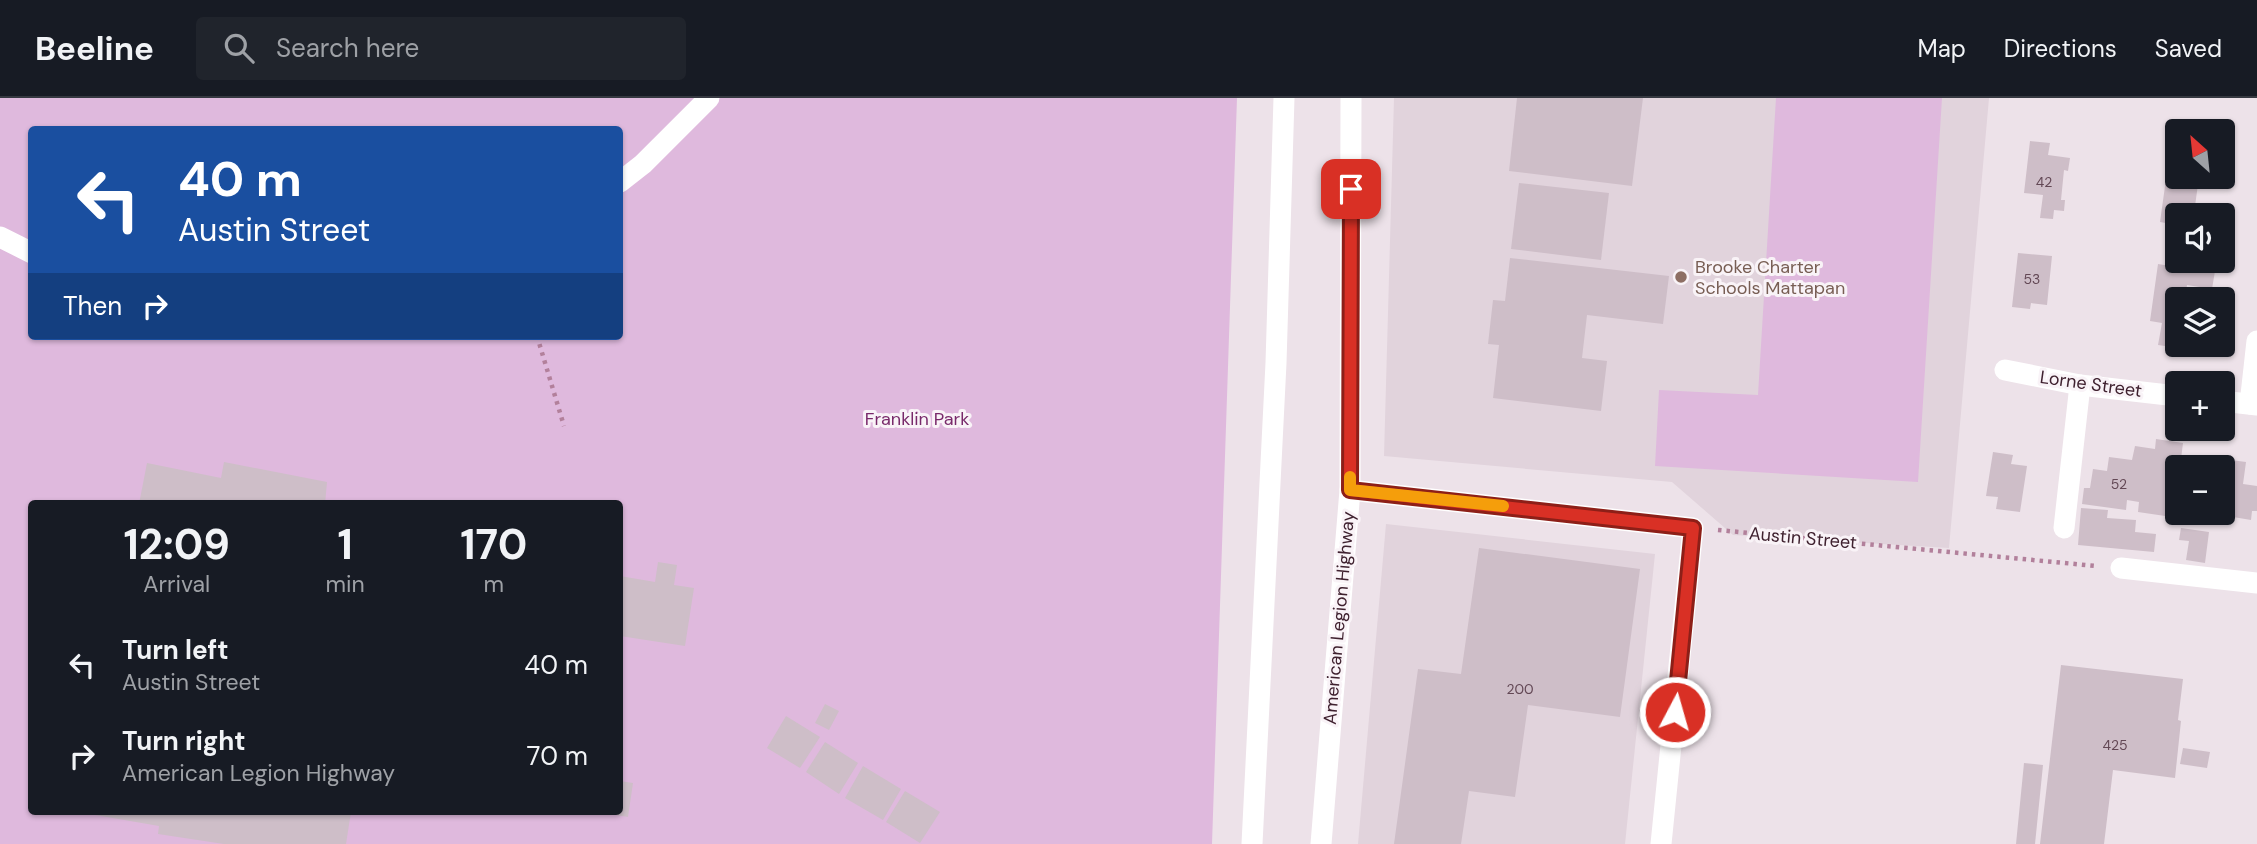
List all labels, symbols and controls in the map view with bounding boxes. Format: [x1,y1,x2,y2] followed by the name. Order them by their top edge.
[196,17,686,80] search box
[35,27,154,70] text: Beeline
[220,29,258,67] icon: search
[276,31,419,65] text: Search here
[1918,33,1966,64] text: Map
[2004,33,2117,64] text: Directions
[2155,33,2222,64] text: Saved
[2165,119,2235,189] north arrow
[2165,119,2235,525] map controls
[178,147,302,211] text: 40 m
[63,154,154,245] icon: left
[1321,159,1381,219] pin
[1332,170,1370,208] icon: arrive
[2036,173,2052,191] house number: 42
[2165,203,2235,273] button: sound
[178,209,370,251] text: Austin Street
[1695,255,1845,300] place label: Brooke Charter Schools Mattapan
[1673,269,1689,285] marker: Brooke Charter Schools Mattapan
[2024,270,2040,288] house number: 53
[136,287,174,325] icon: right
[2165,287,2235,357] button: layers
[63,289,122,323] text: Then
[2038,365,2144,403] street label: Lorne Street
[2165,371,2235,441] button: +
[865,407,969,431] park label: Franklin Park
[2165,455,2235,525] button: −
[2111,475,2127,493] house number: 52
[1318,510,1360,726] street label: American Legion Highway
[124,517,230,572] text: 12:09
[337,517,353,572] text: 1
[460,517,527,572] text: 170
[1748,521,1858,555] street label: Austin Street
[143,569,210,599] text: Arrival
[326,569,365,599] text: min
[484,569,504,599] text: m
[122,633,229,667] text: Turn left
[63,646,101,684] icon: left
[524,648,588,682] text: 40 m
[122,667,260,697] text: Austin Street
[1638,675,1712,749] position arrow
[1506,680,1534,698] house number: 200
[122,724,246,758] text: Turn right
[2102,736,2128,754] house number: 425
[63,737,101,775] icon: right
[527,739,588,773] text: 70 m
[122,758,395,788] text: American Legion Highway

